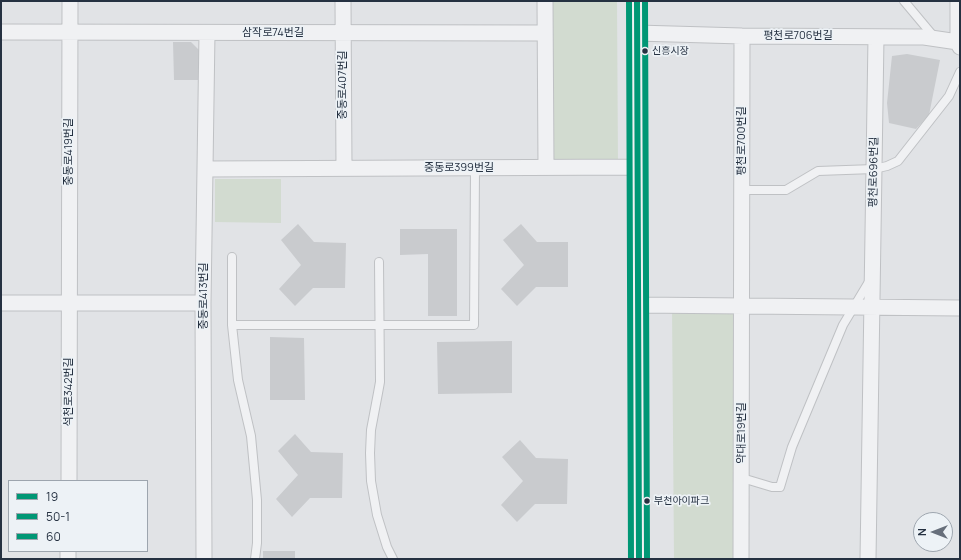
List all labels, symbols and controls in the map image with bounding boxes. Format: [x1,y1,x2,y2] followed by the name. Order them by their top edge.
[242,26,304,40] street label: 삼작로74번길
[763,29,833,43] street label: 평천로706번길
[652,45,689,57] place label: 신흥시장
[640,46,650,56] marker: 신흥시장
[336,50,350,120] street label: 중동로407번길
[735,106,749,176] street label: 평천로700번길
[62,118,76,186] street label: 중동로419번길
[867,136,881,208] street label: 평천로696번길
[424,161,494,175] street label: 중동로399번길
[197,262,211,330] street label: 중동로413번길
[62,357,76,427] street label: 석천로342번길
[735,402,749,464] street label: 약대로19번길
[8,480,148,552] legend
[46,488,58,505] text: 19
[654,495,709,507] place label: 부천아이파크
[642,496,652,506] marker: 부천아이파크
[46,508,70,525] text: 50-1
[913,512,953,552] north arrow
[46,528,61,545] text: 60
[914,528,929,536] text: N

